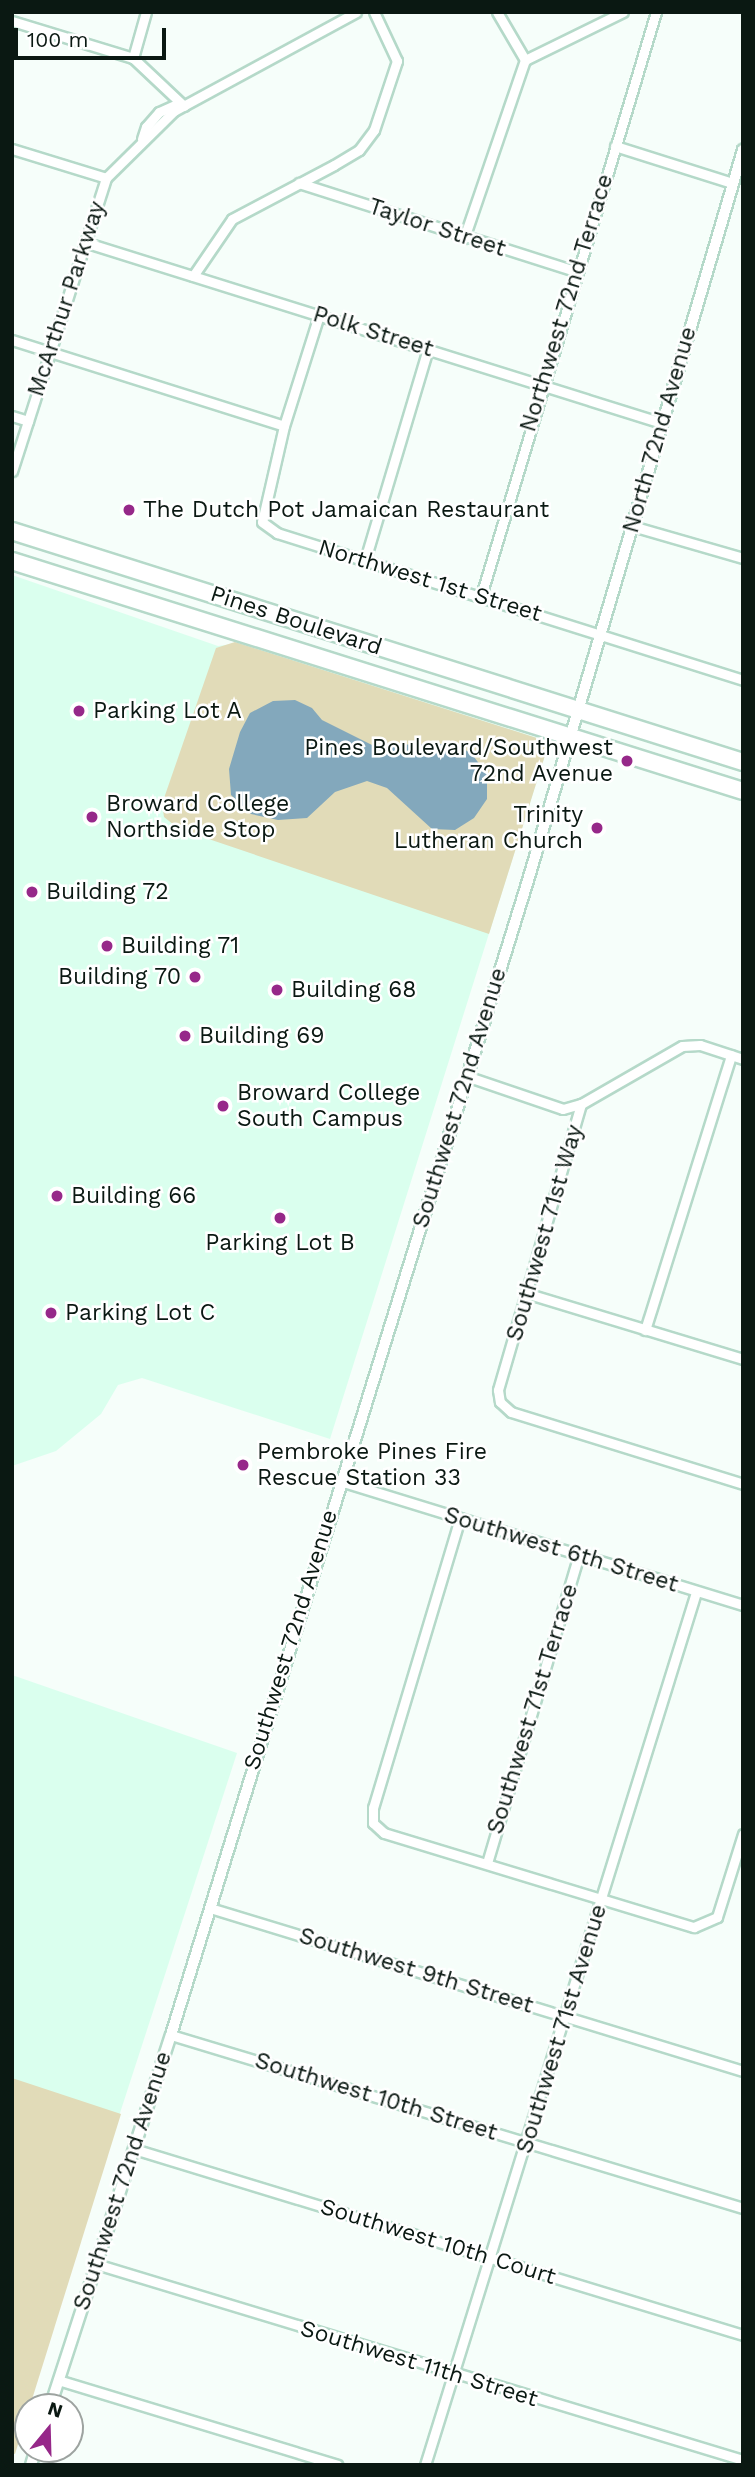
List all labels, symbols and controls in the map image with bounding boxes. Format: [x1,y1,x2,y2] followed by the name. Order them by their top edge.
[18,14,170,58] scale bar
[27,27,89,52] text: 100 m
[514,170,620,436] street label: Northwest 72nd Terrace
[365,193,509,263] street label: Taylor Street
[22,198,112,400] street label: McArthur Parkway
[309,301,437,363] street label: Polk Street
[617,323,703,537] street label: North 72nd Avenue
[143,496,550,524] place label: The Dutch Pot Jamaican Restaurant
[121,502,137,518] marker: The Dutch Pot Jamaican Restaurant
[315,534,545,628] street label: Northwest 1st Street
[207,580,385,662] street label: Pines Boulevard
[93,697,243,725] place label: Parking Lot A
[71,703,87,719] marker: Parking Lot A
[304,734,613,788] place label: Pines Boulevard/Southwest 72nd Avenue
[619,753,635,769] marker: Pines Boulevard/Southwest 72nd Avenue
[106,790,289,844] place label: Broward College Northside Stop
[394,801,583,855] place label: Trinity Lutheran Church
[84,809,100,825] marker: Broward College Northside Stop
[589,820,605,836] marker: Trinity Lutheran Church
[46,878,170,906] place label: Building 72
[24,884,40,900] marker: Building 72
[121,932,240,960] place label: Building 71
[99,938,115,954] marker: Building 71
[57,963,181,991] place label: Building 70
[407,964,513,1232] street label: Southwest 72nd Avenue
[187,969,203,985] marker: Building 70
[291,976,416,1004] place label: Building 68
[269,982,285,998] marker: Building 68
[199,1022,324,1050] place label: Building 69
[177,1028,193,1044] marker: Building 69
[237,1079,420,1133] place label: Broward College South Campus
[215,1098,231,1114] marker: Broward College South Campus
[501,1121,589,1345] street label: Southwest 71st Way
[71,1182,196,1210] place label: Building 66
[49,1188,65,1204] marker: Building 66
[272,1210,288,1226] marker: Parking Lot B
[205,1229,355,1257] place label: Parking Lot B
[65,1299,215,1327] place label: Parking Lot C
[43,1305,59,1321] marker: Parking Lot C
[257,1438,487,1492] place label: Pembroke Pines Fire Rescue Station 33
[235,1457,251,1473] marker: Pembroke Pines Fire Rescue Station 33
[441,1501,681,1599] street label: Southwest 6th Street
[238,1506,344,1774] street label: Southwest 72nd Avenue
[482,1580,584,1838] street label: Southwest 71st Terrace
[511,1900,613,2158] street label: Southwest 71st Avenue
[296,1922,536,2020] street label: Southwest 9th Street
[68,2047,178,2315] street label: Southwest 72nd Avenue
[251,2047,501,2147] street label: Southwest 10th Street
[317,2193,559,2291] street label: Southwest 10th Court
[297,2315,541,2413] street label: Southwest 11th Street
[14,2393,84,2463] north arrow
[45,2396,66,2423] text: N

